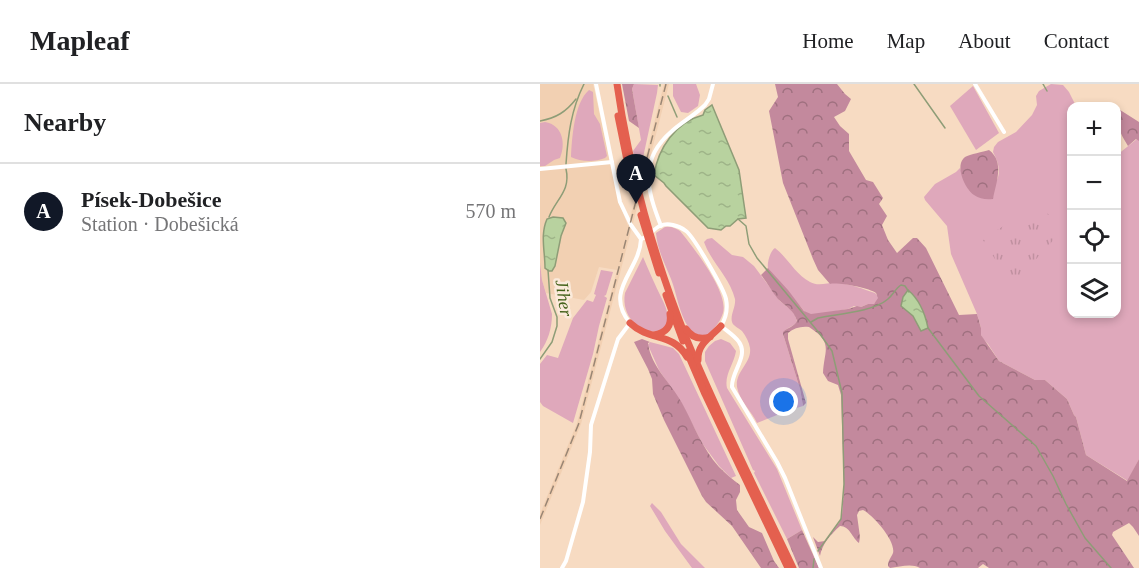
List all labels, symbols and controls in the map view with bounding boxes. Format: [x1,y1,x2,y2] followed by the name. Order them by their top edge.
[30,25,130,56] text: Mapleaf
[802,29,854,53] text: Home
[887,29,925,53] text: Map
[958,29,1011,53] text: About
[1044,29,1109,53] text: Contact
[1067,102,1121,318] map controls
[1067,102,1121,156] button: +
[24,108,106,137] text: Nearby
[616,154,656,204] pin: A
[1067,156,1121,210] button: −
[81,187,222,212] text: Písek-Dobešice
[36,200,51,222] text: A
[465,200,516,222] text: 570 m
[1067,210,1121,264] button: locate
[81,213,239,235] text: Station · Dobešická
[1067,264,1121,318] button: layers
[552,278,577,319] water label: Jiher
[769,387,798,416] your location

